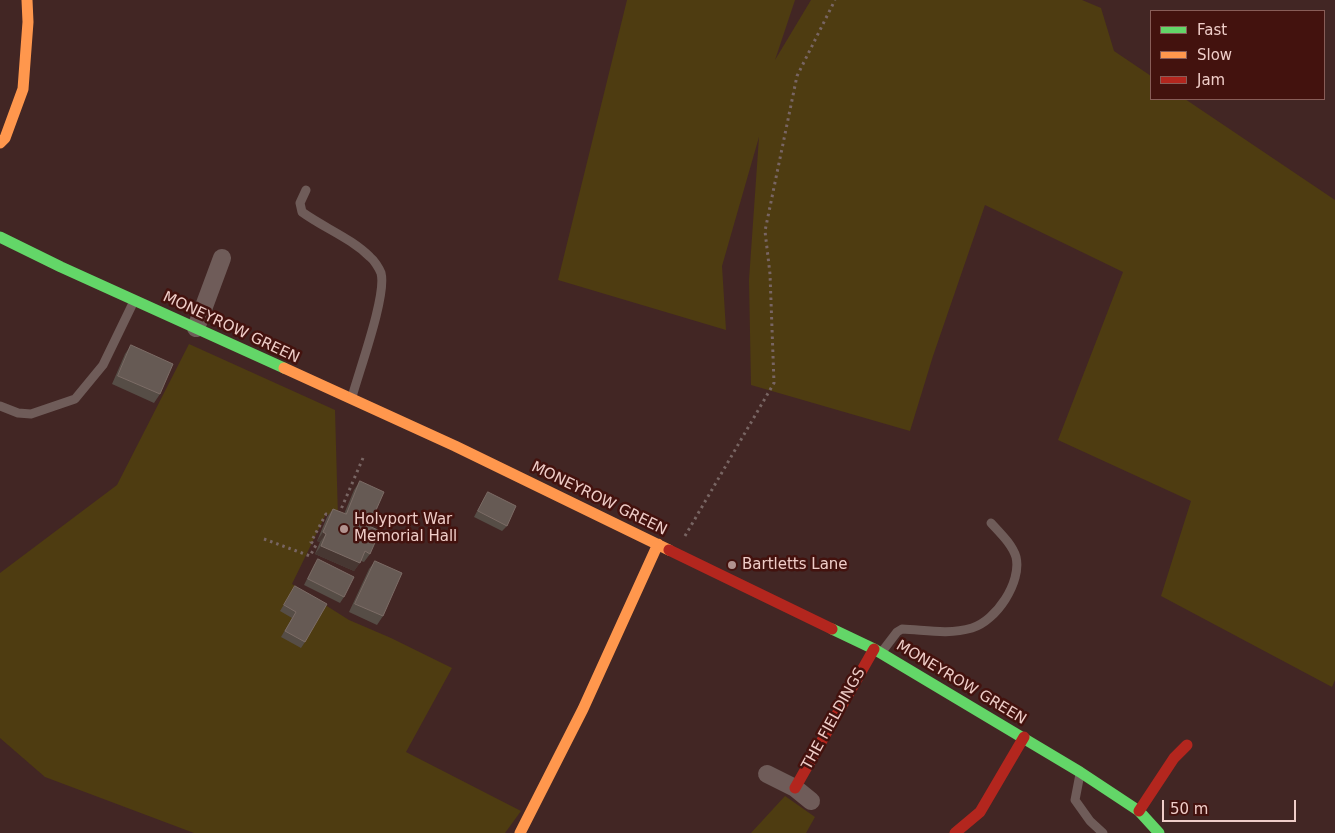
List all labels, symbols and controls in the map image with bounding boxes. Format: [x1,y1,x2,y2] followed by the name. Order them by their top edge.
[1150,10,1325,100] legend
[1197,21,1227,39] text: Fast
[1197,46,1232,64] text: Slow
[1197,71,1225,89] text: Jam
[160,288,302,368] street label: MONEYROW GREEN
[528,458,670,540] street label: MONEYROW GREEN
[354,511,457,546] place label: Holyport War Memorial Hall
[338,523,350,535] marker: Holyport War Memorial Hall
[742,556,848,574] place label: Bartletts Lane
[726,559,738,571] marker: Bartletts Lane
[893,637,1029,729] street label: MONEYROW GREEN
[799,665,869,773] street label: THE FIELDINGS
[1165,790,1299,822] scale bar
[1170,800,1208,818] text: 50 m

